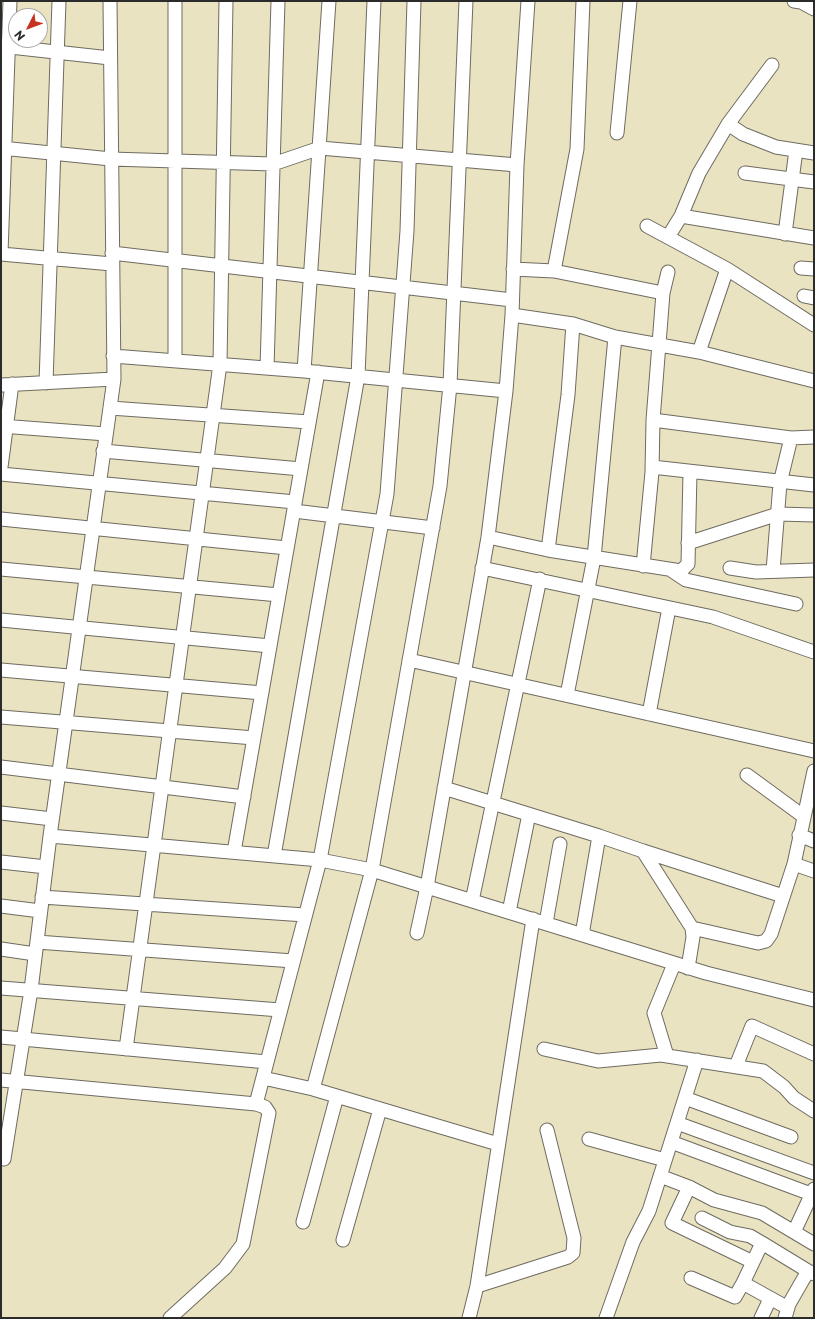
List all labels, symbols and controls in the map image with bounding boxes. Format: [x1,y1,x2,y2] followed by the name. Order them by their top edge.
[8,8,48,48] north arrow
[10,27,29,45] text: N

